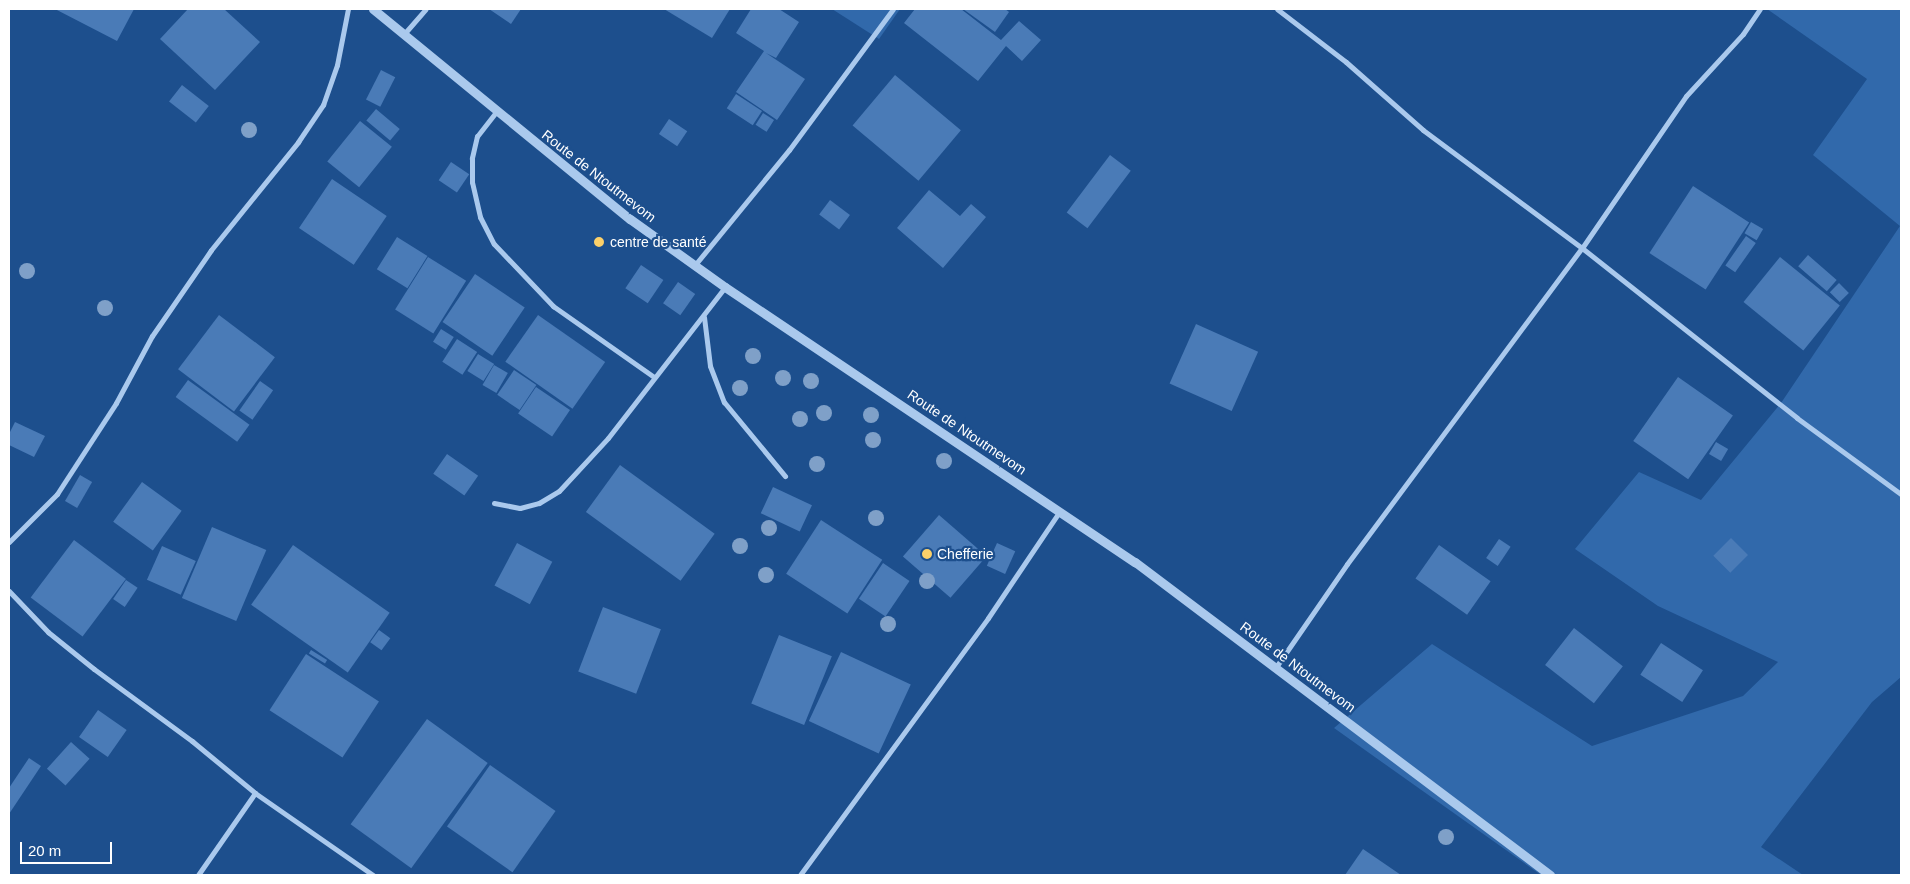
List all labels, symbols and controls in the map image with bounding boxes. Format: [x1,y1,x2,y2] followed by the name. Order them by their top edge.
[539,126,659,226] street label: Route de Ntoutmevom
[610,234,707,250] place label: centre de santé
[592,235,606,249] marker: centre de santé
[904,386,1030,478] street label: Route de Ntoutmevom
[937,546,994,562] place label: Chefferie
[921,548,933,560] marker: Chefferie
[1237,618,1359,716] street label: Route de Ntoutmevom
[22,832,115,864] scale bar
[28,842,61,859] text: 20 m

